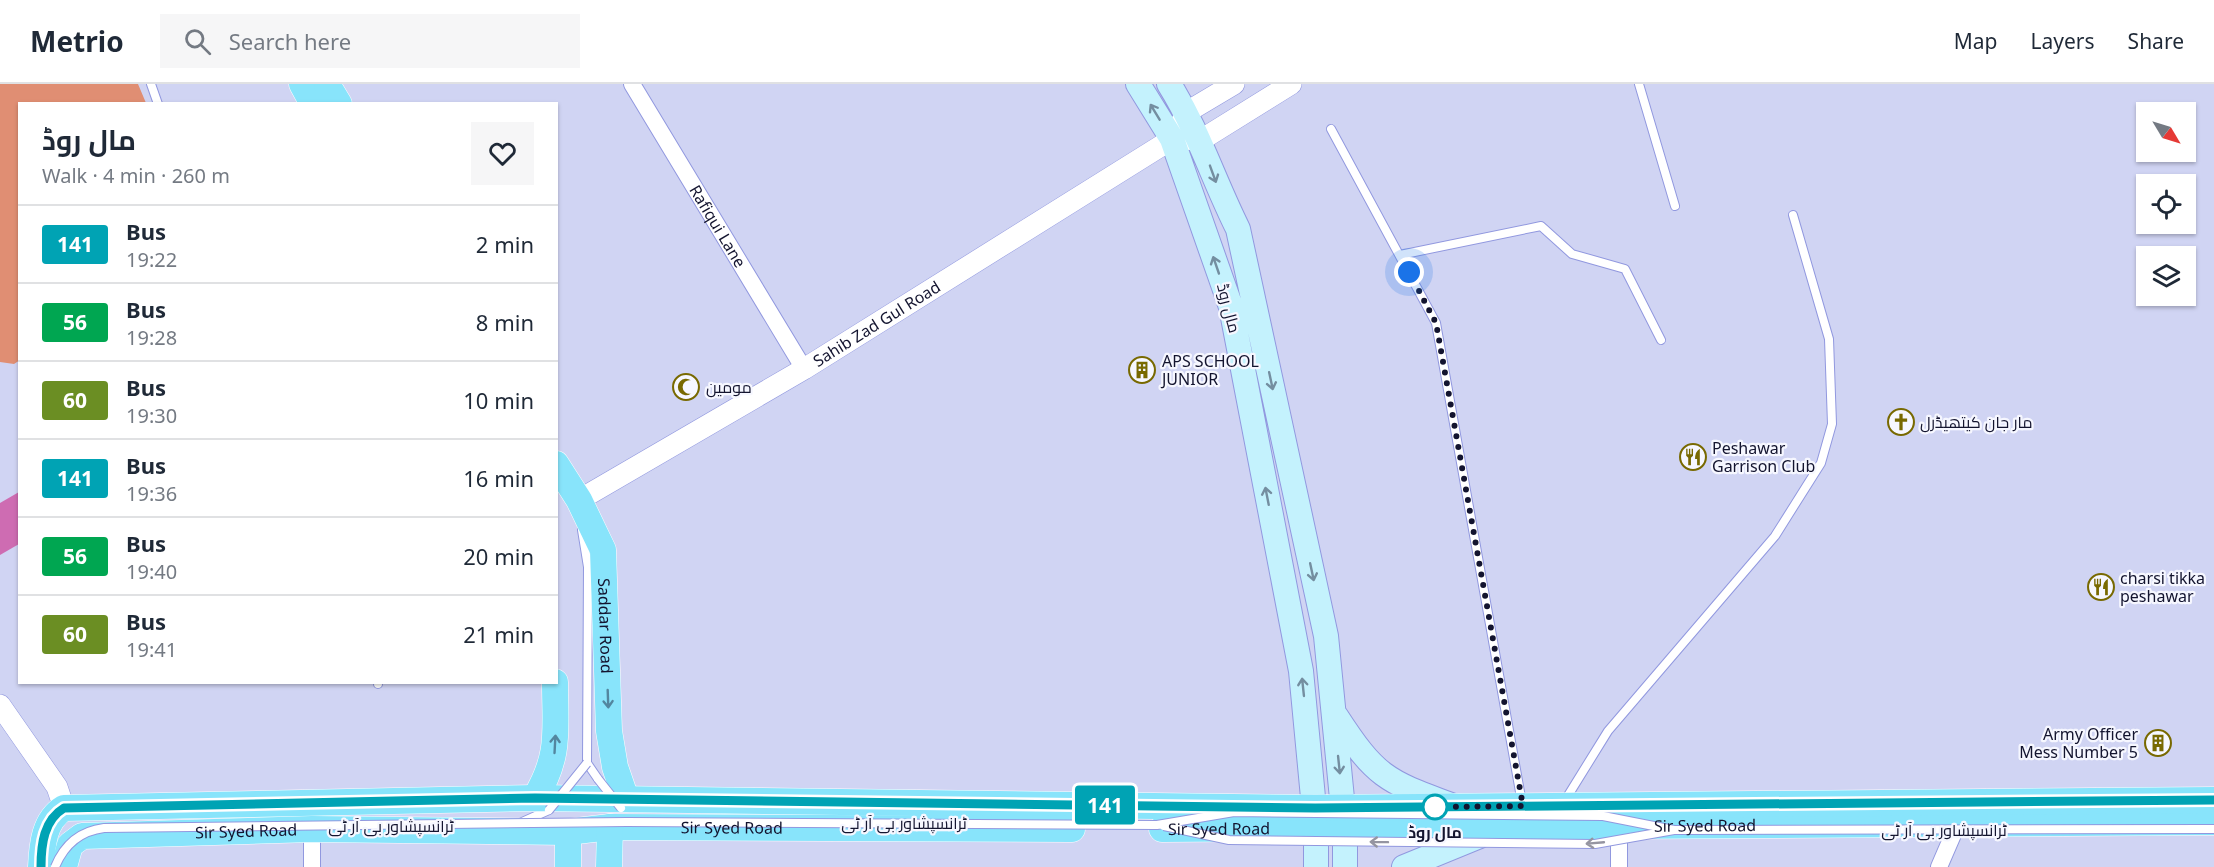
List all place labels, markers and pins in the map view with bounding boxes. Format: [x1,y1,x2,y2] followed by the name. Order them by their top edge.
[1160,350,1259,390] place label: APS SCHOOL JUNIOR
[1127,355,1157,385] building icon: APS SCHOOL JUNIOR
[671,372,701,402] mosque icon: مومین
[706,376,752,398] place label: مومین
[1886,407,1916,437] church icon: مار جان کیتھیڈرل
[1920,411,2032,433] place label: مار جان کیتھیڈرل
[1712,437,1815,477] place label: Peshawar Garrison Club
[1678,442,1708,472] restaurant icon: Peshawar Garrison Club
[2120,567,2205,607] place label: charsi tikka peshawar
[2086,572,2116,602] restaurant icon: charsi tikka peshawar
[2019,723,2138,763] place label: Army Officer Mess Number 5
[2143,728,2173,758] building icon: Army Officer Mess Number 5
[1422,794,1448,820] marker: مال روڈ
[1408,821,1462,843] place label: مال روڈ

